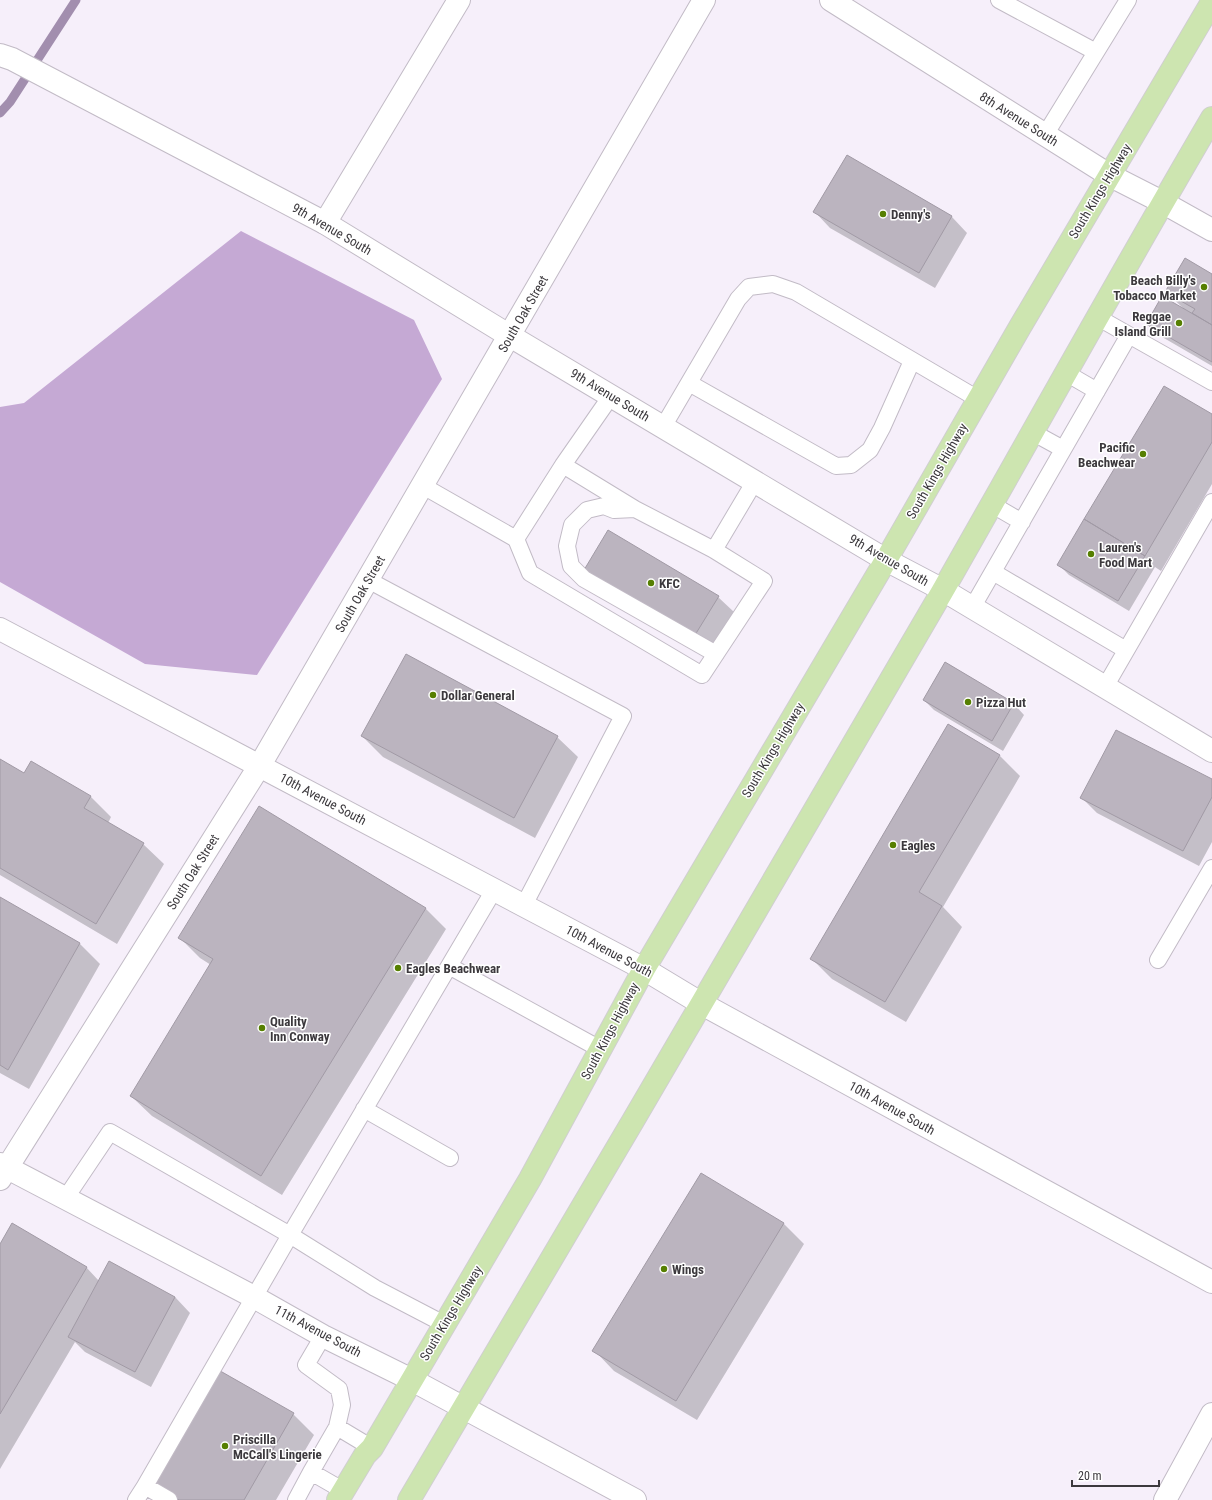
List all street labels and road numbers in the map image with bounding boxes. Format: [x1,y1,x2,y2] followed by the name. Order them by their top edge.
[977,89,1061,149] street label: 8th Avenue South
[1066,140,1135,241] street label: South Kings Highway
[289,200,375,258] street label: 9th Avenue South
[495,273,551,355] street label: South Oak Street
[568,365,652,425] street label: 9th Avenue South
[903,420,971,522] street label: South Kings Highway
[846,531,932,589] street label: 9th Avenue South
[332,553,388,635] street label: South Oak Street
[739,699,808,800] street label: South Kings Highway
[277,770,369,828] street label: 10th Avenue South
[164,831,222,912] street label: South Oak Street
[563,922,655,980] street label: 10th Avenue South
[578,979,642,1082] street label: South Kings Highway
[846,1078,938,1138] street label: 10th Avenue South
[417,1262,486,1363] street label: South Kings Highway
[272,1302,364,1360] street label: 11th Avenue South

